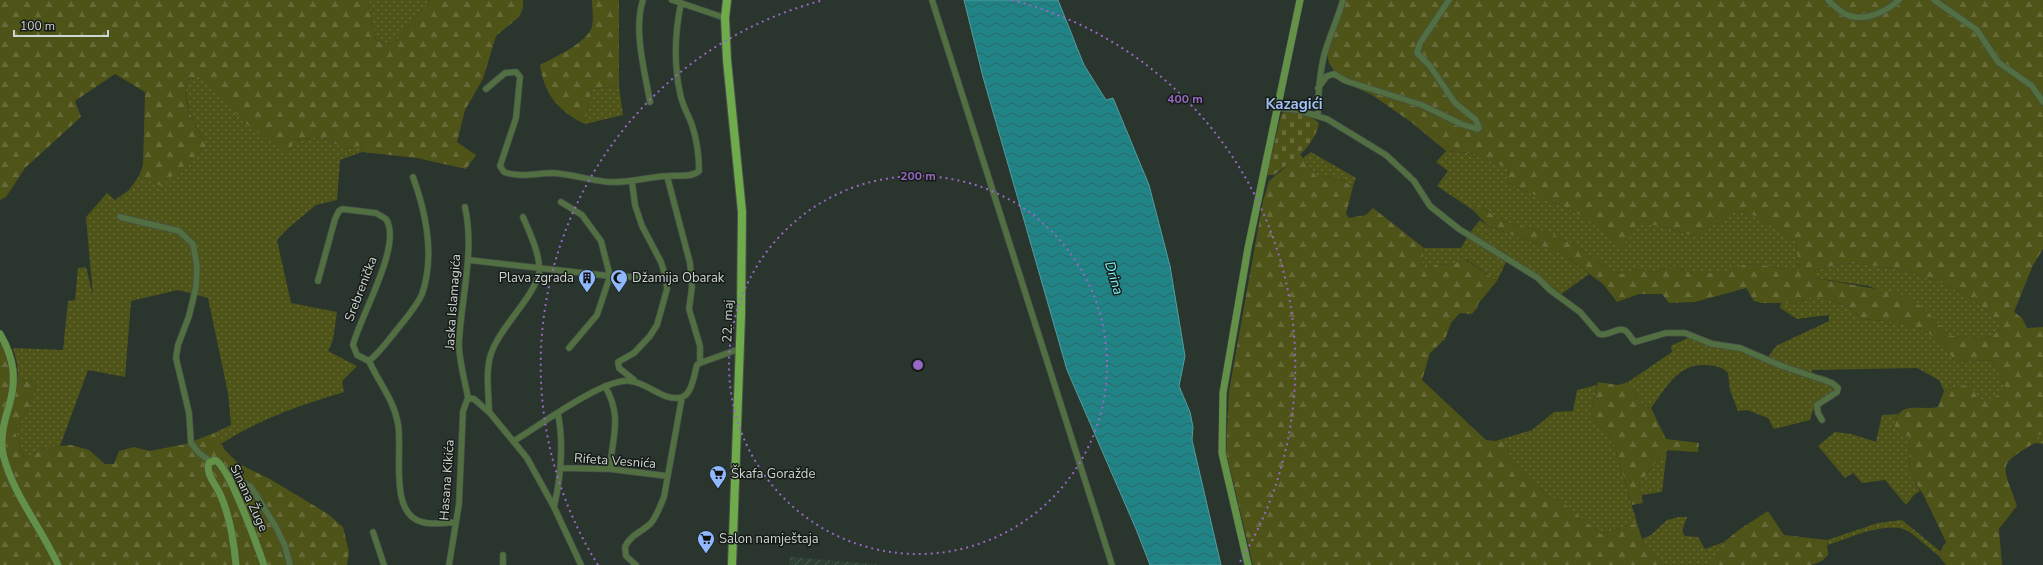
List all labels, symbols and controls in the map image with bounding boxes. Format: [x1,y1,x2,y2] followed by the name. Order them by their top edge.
[14,12,108,38] scale bar
[20,18,55,34] text: 100 m
[1167,91,1203,107] text: 400 m
[1265,94,1323,114] district label: Kazagići
[900,168,936,184] text: 200 m
[340,254,382,324] street label: Srebrenička
[441,254,465,351] street label: Jaska Islamagića
[1100,259,1128,297] water label: Drina
[577,268,597,293] building icon: Plava zgrada
[609,268,629,293] mosque icon: Džamija Obarak
[499,269,574,287] place label: Plava zgrada
[632,269,725,287] place label: Džamija Obarak
[718,299,738,343] street label: 22. maj
[911,358,925,372] centre of rings
[435,439,459,521] street label: Hasana Kikića
[573,449,657,473] street label: Rifeta Vesnića
[226,461,273,535] street label: Sinana Žuge
[708,464,728,489] supermarket icon: Škafa Goražde
[731,464,815,483] place label: Škafa Goražde
[696,529,716,554] supermarket icon: Salon namještaja
[719,530,819,548] place label: Salon namještaja

